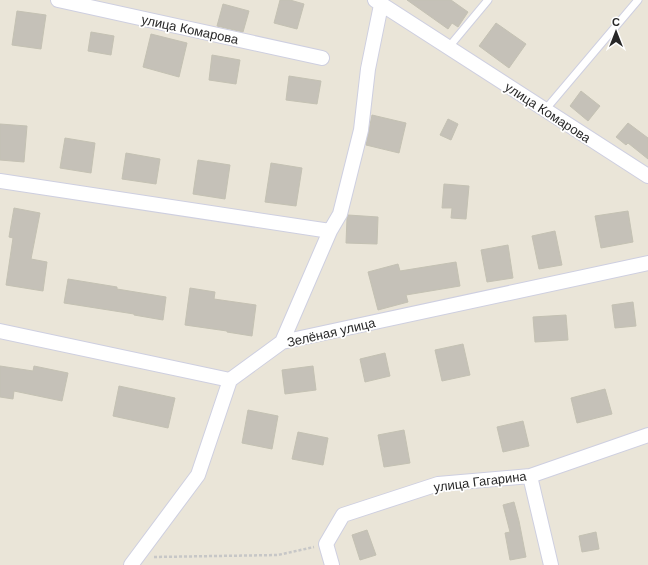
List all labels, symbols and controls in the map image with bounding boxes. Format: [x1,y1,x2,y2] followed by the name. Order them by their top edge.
[140,12,241,47] street label: улица Комарова
[596,12,636,52] north arrow
[612,16,620,28] text: С
[502,79,594,146] street label: улица Комарова
[285,315,378,350] street label: Зелёная улица
[433,468,528,495] street label: улица Гагарина

